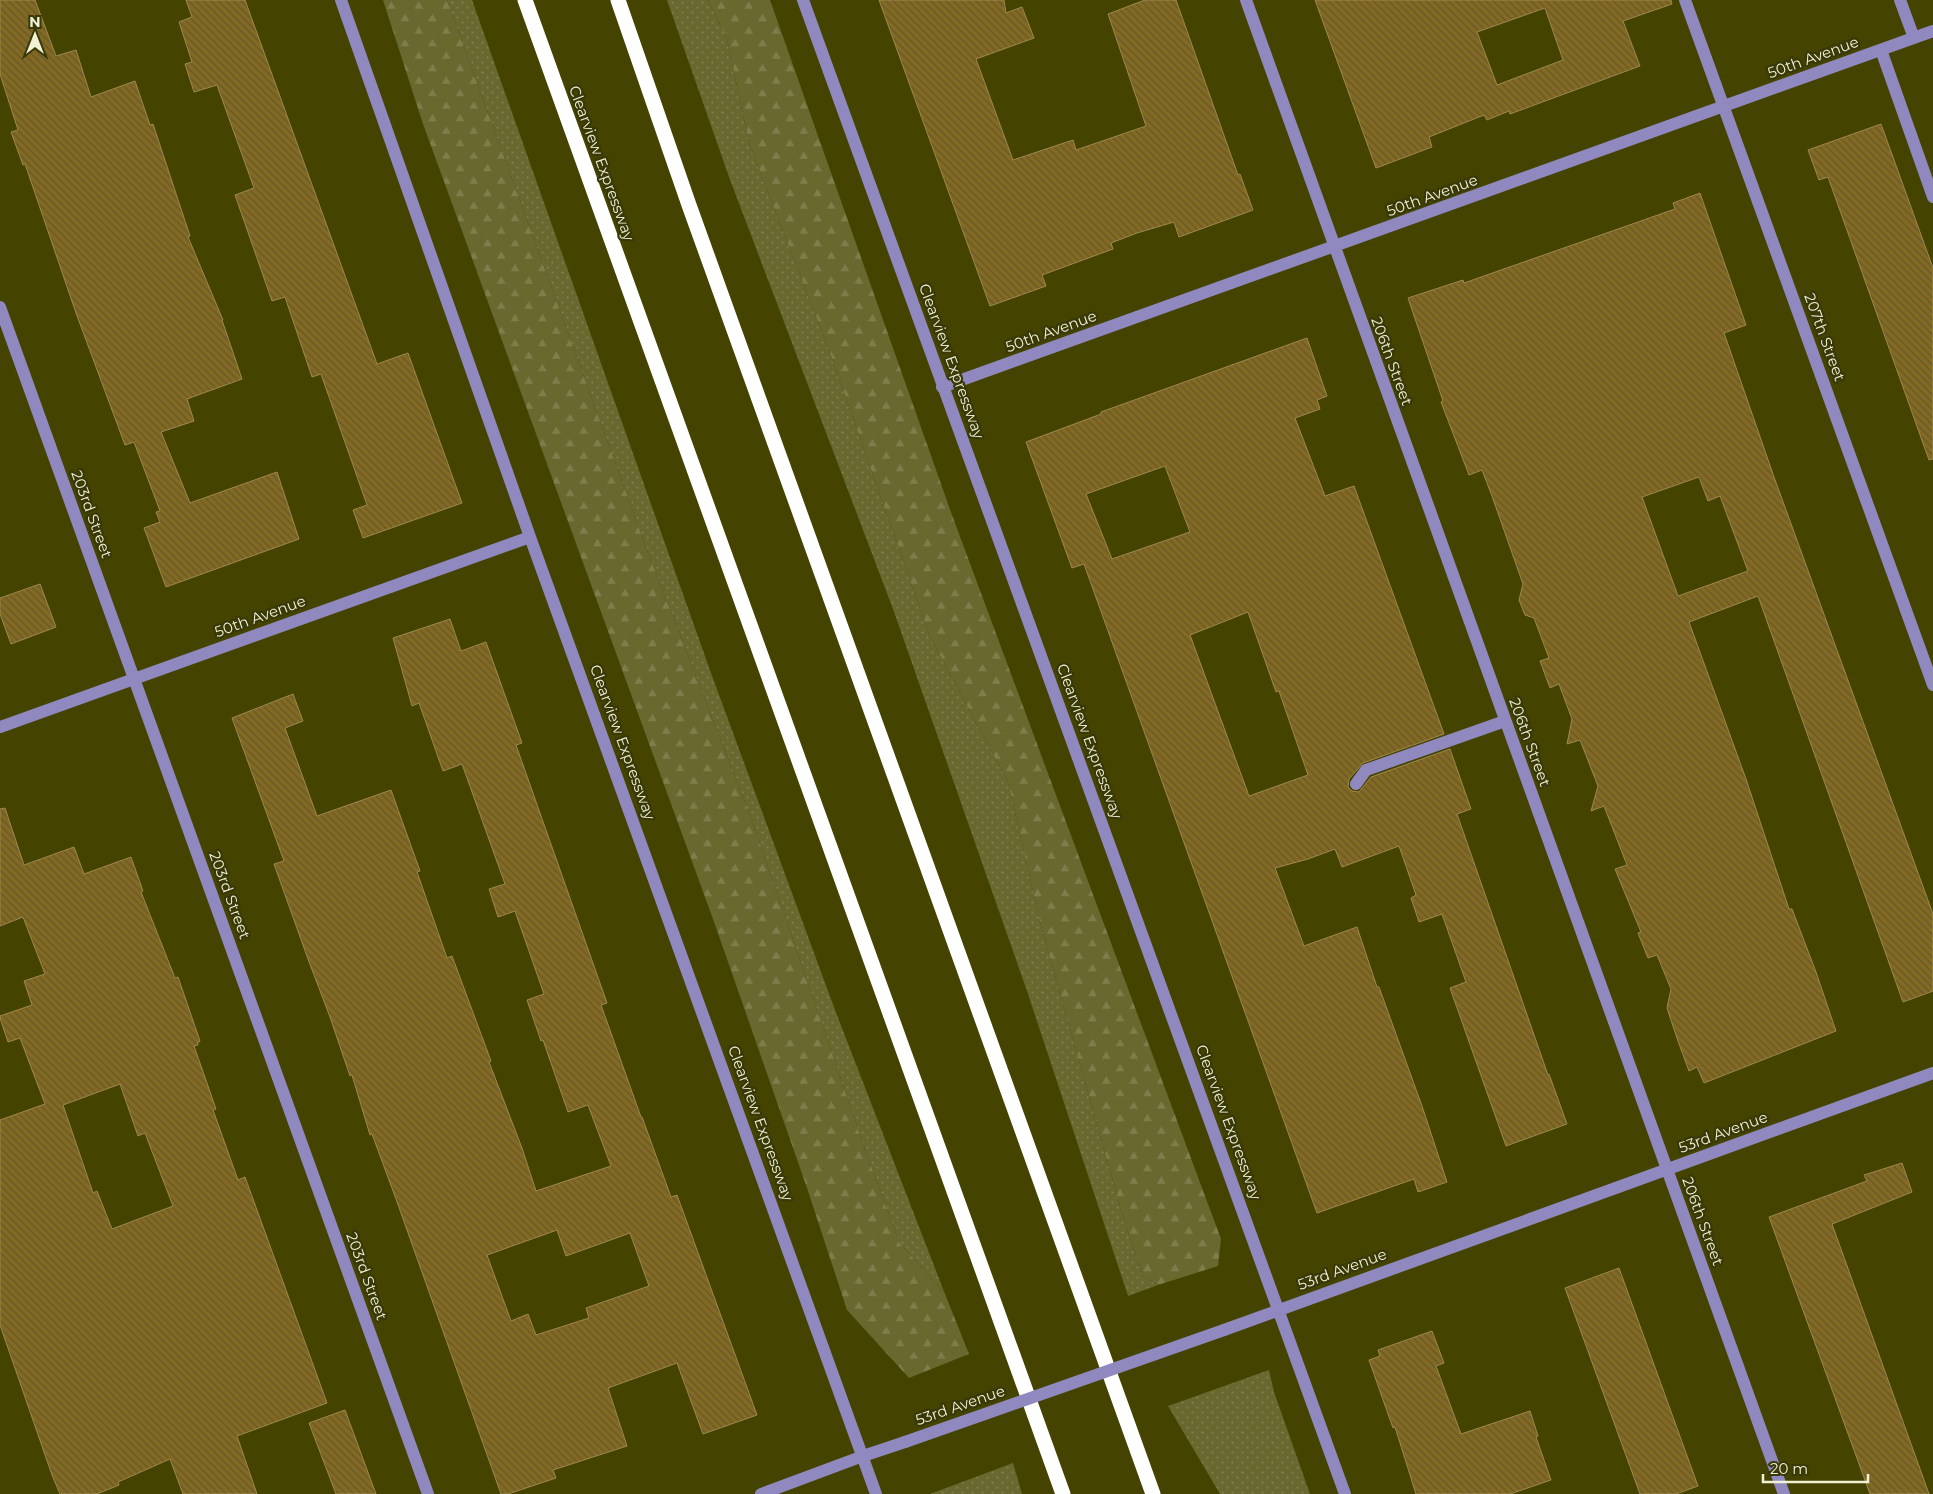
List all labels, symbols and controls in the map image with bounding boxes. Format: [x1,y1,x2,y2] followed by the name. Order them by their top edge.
[10,10,60,60] north arrow
[29,13,41,31] text: N
[1765,32,1861,82] street label: 50th Avenue
[565,83,639,244] street label: Clearview Expressway
[1384,170,1480,220] street label: 50th Avenue
[915,281,989,442] street label: Clearview Expressway
[1800,290,1850,384] street label: 207th Street
[1003,306,1099,356] street label: 50th Avenue
[1367,314,1417,408] street label: 206th Street
[67,468,117,560] street label: 203rd Street
[212,591,308,641] street label: 50th Avenue
[1053,661,1127,822] street label: Clearview Expressway
[586,662,660,823] street label: Clearview Expressway
[1505,695,1555,789] street label: 206th Street
[205,849,255,941] street label: 203rd Street
[1192,1042,1266,1203] street label: Clearview Expressway
[724,1043,798,1204] street label: Clearview Expressway
[1676,1107,1770,1157] street label: 53rd Avenue
[1678,1174,1728,1268] street label: 206th Street
[342,1230,392,1322] street label: 203rd Street
[1295,1244,1389,1294] street label: 53rd Avenue
[913,1381,1007,1429] street label: 53rd Avenue
[1763,1452,1868,1484] scale bar
[1770,1459,1808,1478] text: 20 m

